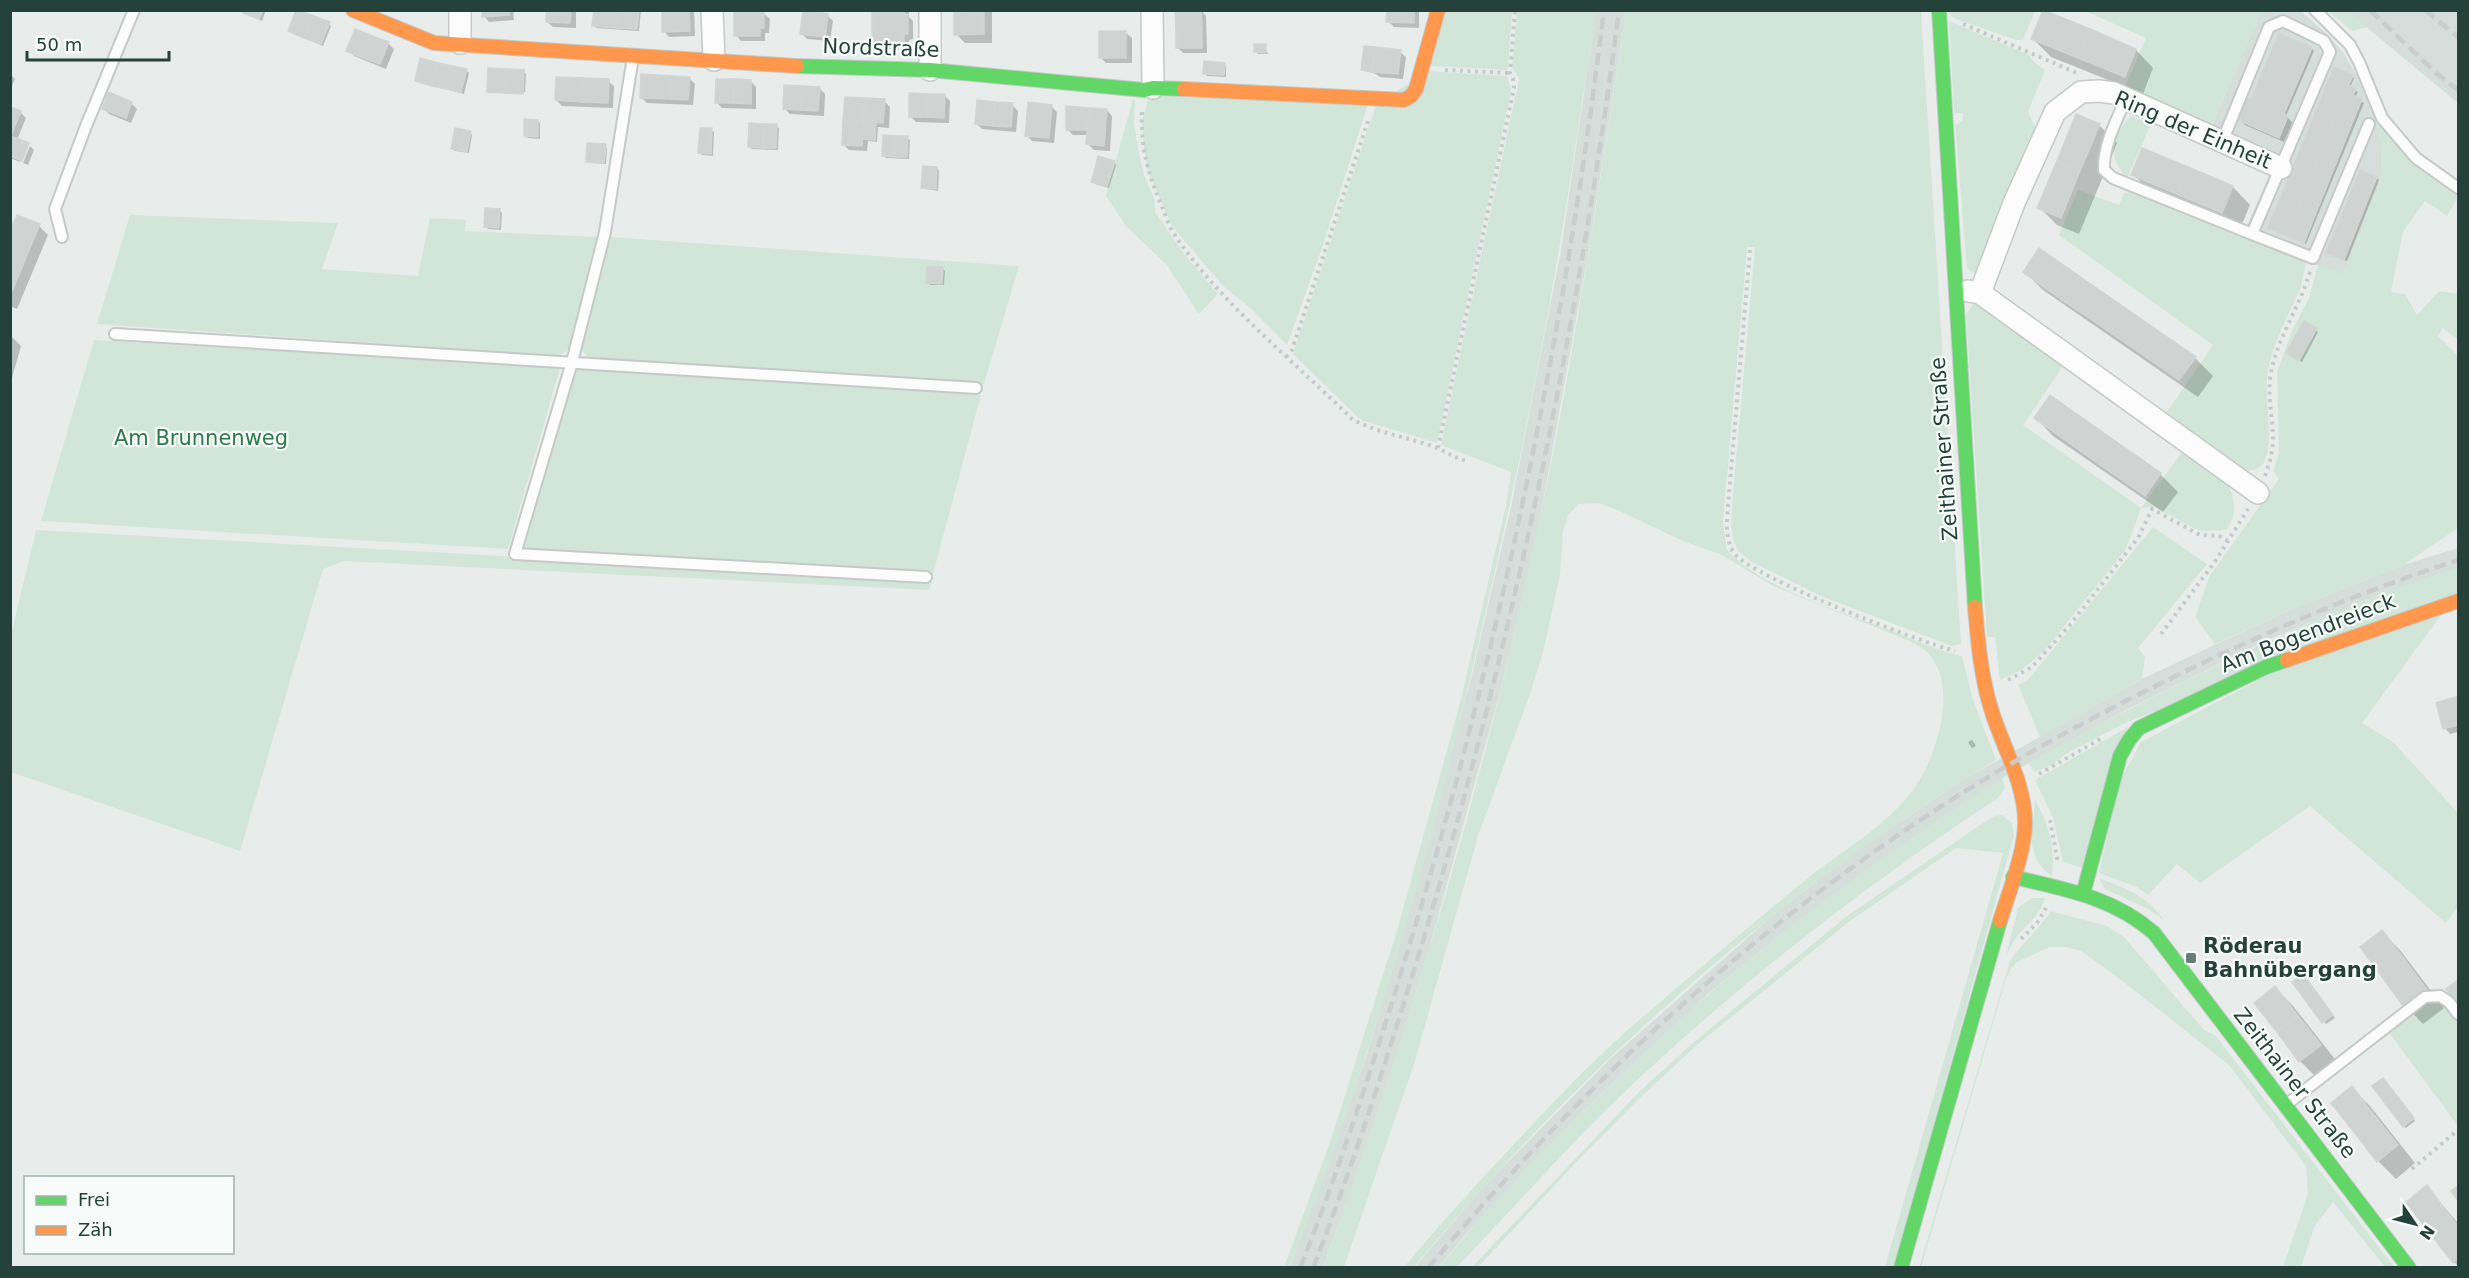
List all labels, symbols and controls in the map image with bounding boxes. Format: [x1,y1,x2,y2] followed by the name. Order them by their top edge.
[27,24,170,62] scale bar
[36,34,82,55] text: 50 m
[822,34,940,62] street label: Nordstraße
[2111,86,2275,174] street label: Ring der Einheit
[1926,356,1962,542] street label: Zeithainer Straße
[114,426,288,450] park label: Am Brunnenweg
[2217,588,2400,677] street label: Am Bogendreieck
[2203,934,2377,982] place label: Röderau Bahnübergang
[2184,951,2198,965] marker: Röderau Bahnübergang
[2229,1003,2361,1163] street label: Zeithainer Straße
[24,1176,234,1254] legend
[78,1189,110,1210] text: Frei
[2385,1194,2445,1254] north arrow
[78,1219,113,1240] text: Zäh
[2415,1221,2438,1243] text: N

